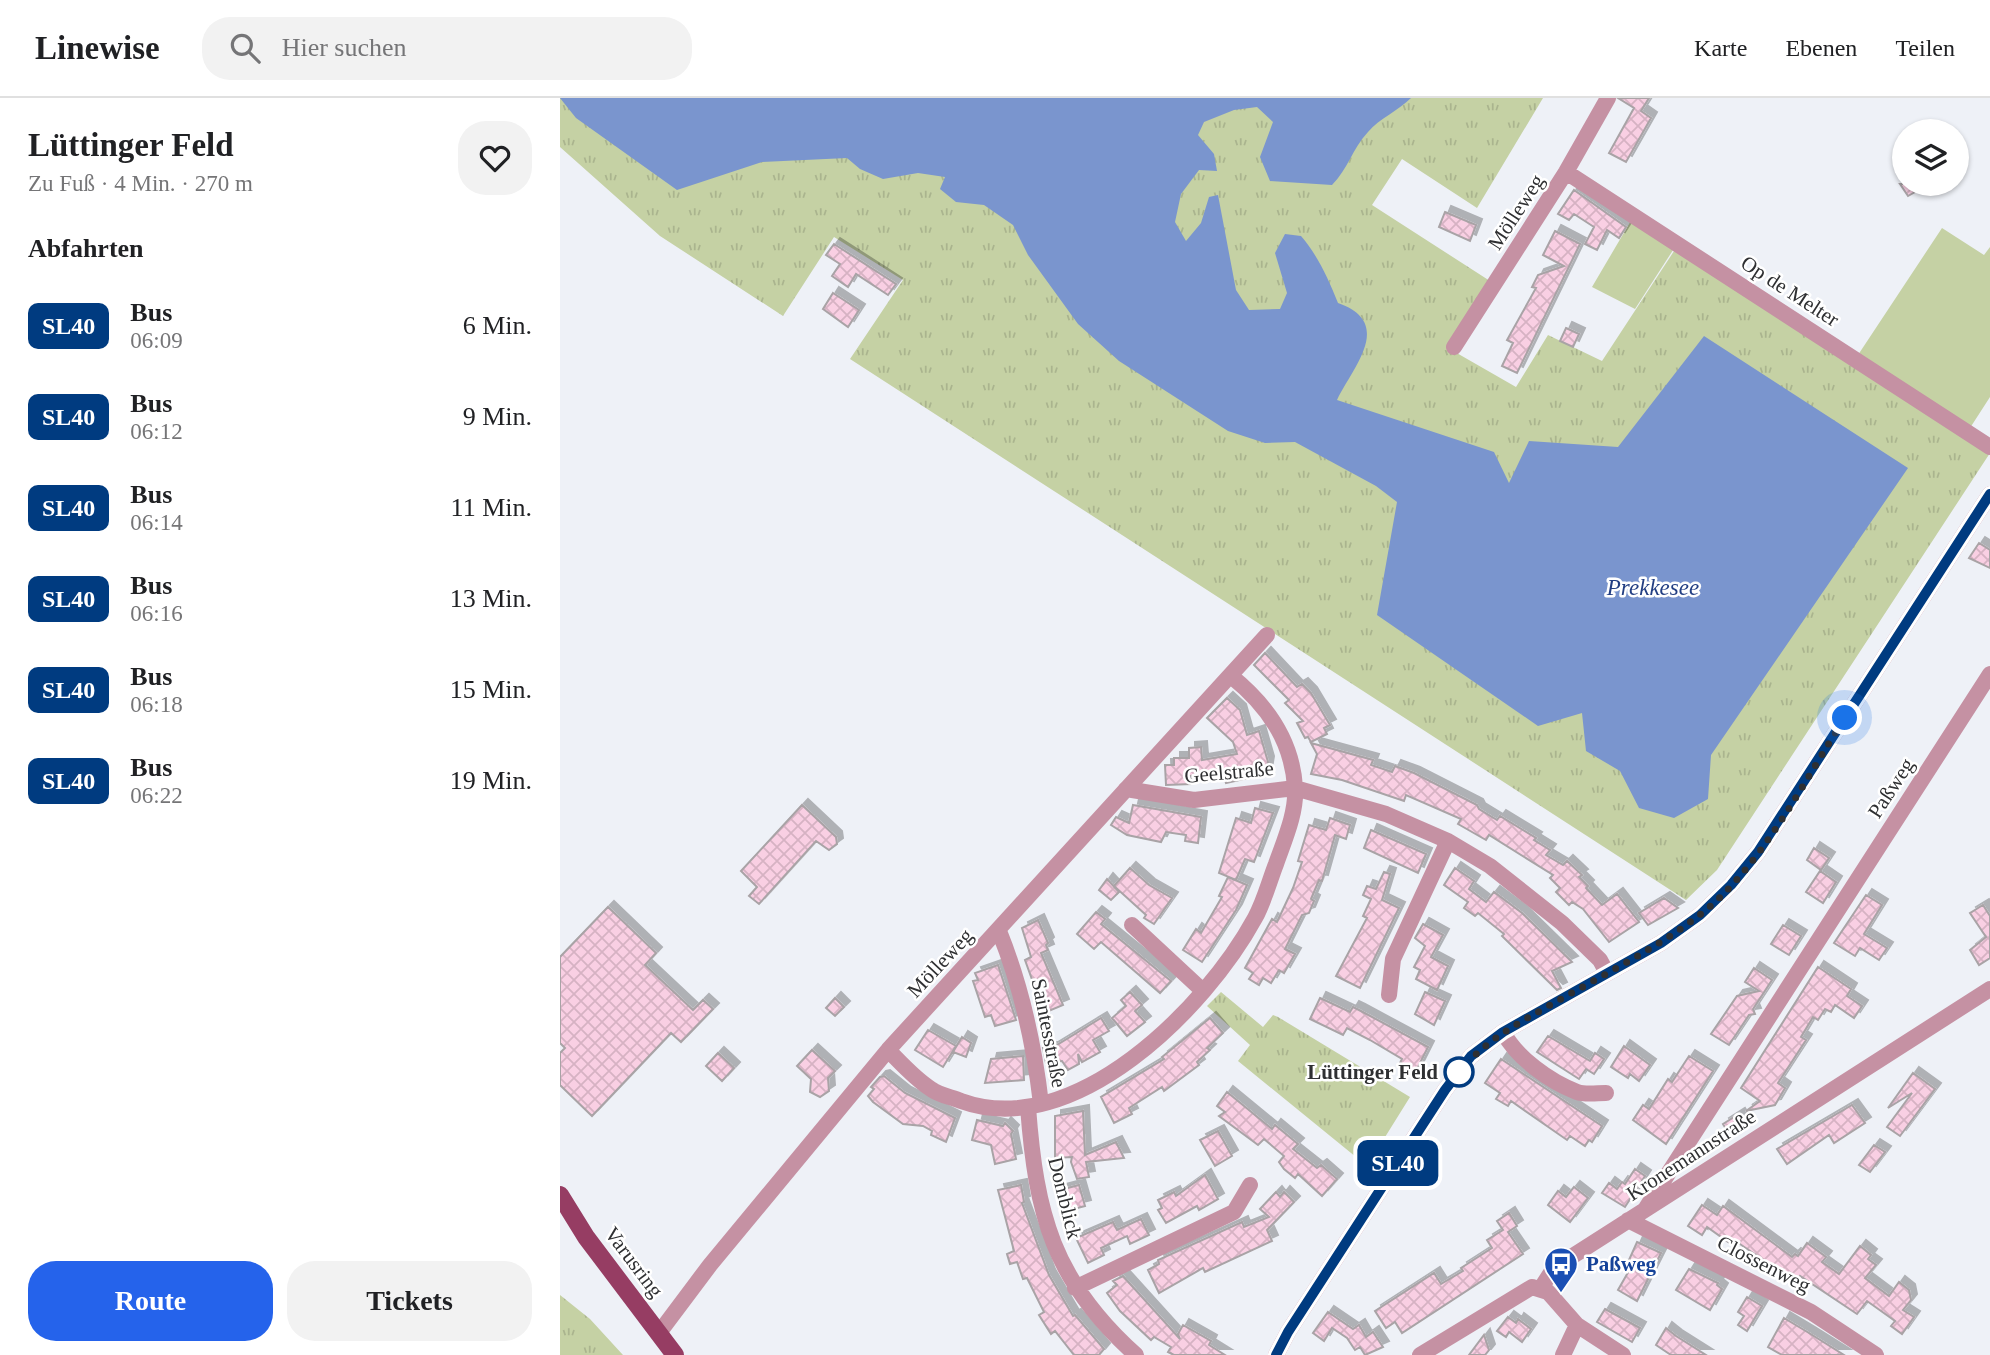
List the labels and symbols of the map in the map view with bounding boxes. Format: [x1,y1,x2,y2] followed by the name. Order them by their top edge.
[1483,169,1550,254] street label: Mölleweg
[1737,250,1843,332] street label: Op de Melter
[1606,575,1699,600] water label: Prekkesee
[1827,700,1862,735] your location
[1863,753,1919,822] street label: Paßweg
[1183,756,1275,788] street label: Geelstraße
[902,923,978,1002] street label: Mölleweg
[1027,976,1071,1090] street label: Saintesstraße
[1444,1057,1474,1087] marker: Lüttinger Feld
[1307,1060,1438,1084] place label: Lüttinger Feld
[1622,1104,1760,1206] street label: Kronemannstraße
[1349,1140,1447,1186] line badge: SL40
[1043,1154,1087,1242] street label: Domblick
[600,1222,668,1302] street label: Varusring
[1713,1230,1815,1298] street label: Clossenweg
[1542,1245,1580,1294] bus stop icon: Paßweg
[1586,1252,1656,1276] place label: Paßweg

